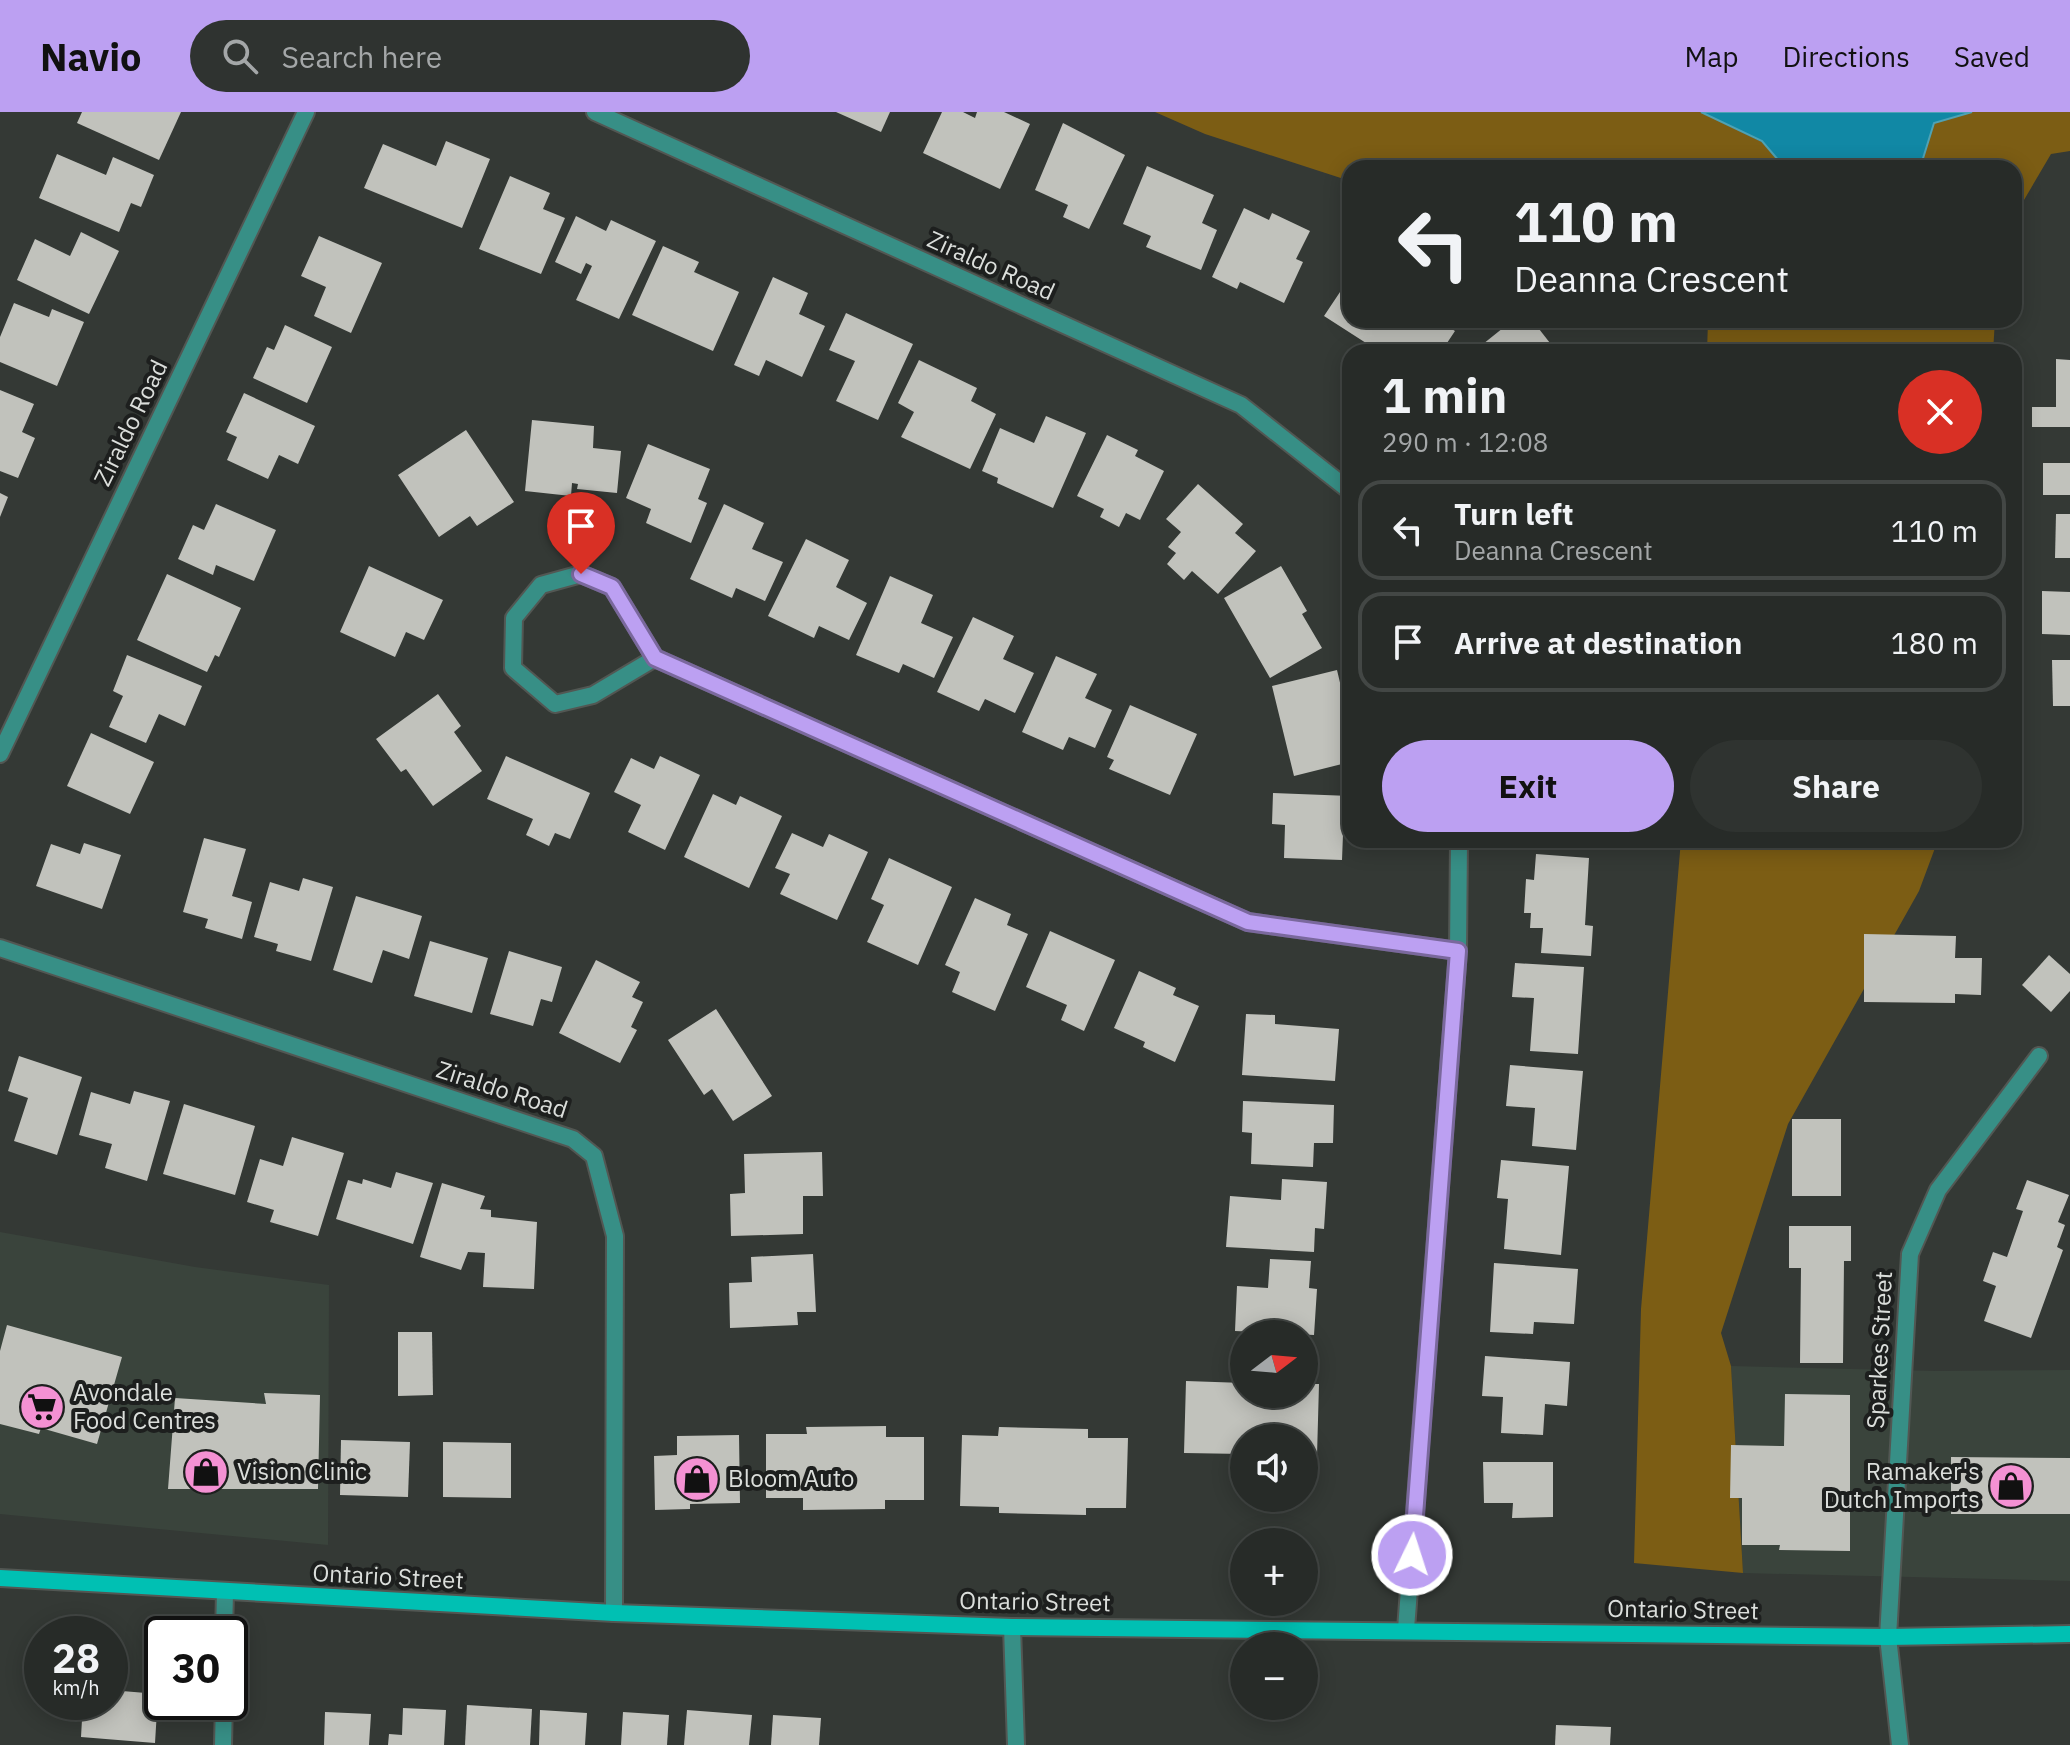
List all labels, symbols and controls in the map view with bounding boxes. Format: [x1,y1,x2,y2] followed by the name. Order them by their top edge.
[190,20,750,92] search box
[40,32,142,81] text: Navio
[218,34,262,78] icon: search
[282,37,442,76] text: Search here
[1684,38,1738,75] text: Map
[1782,38,1910,75] text: Directions
[1954,38,2030,75] text: Saved
[1514,185,1678,257] text: 110 m
[1382,192,1486,296] icon: left
[923,223,1060,307] street label: Ziraldo Road
[1514,255,1789,302] text: Deanna Crescent
[86,354,174,491] street label: Ziraldo Road
[1382,364,1507,426] text: 1 min
[1898,370,1982,454] button: close
[1382,425,1548,459] text: 290 m · 12:08
[547,492,615,574] pin
[1454,494,1573,533] text: Turn left
[559,504,603,548] icon: arrive
[1386,508,1430,552] icon: left
[1891,511,1978,550] text: 110 m
[1454,533,1653,567] text: Deanna Crescent
[1386,620,1430,664] icon: arrive
[1454,623,1742,662] text: Arrive at destination
[1891,623,1978,662] text: 180 m
[1382,740,1674,832] button: Exit
[1690,740,1982,832] button: Share
[433,1053,572,1125] street label: Ziraldo Road
[1859,1270,1899,1430] street label: Sparkes Street
[1230,1320,1318,1408] north arrow
[1230,1320,1318,1720] map controls
[73,1376,216,1436] place label: Avondale Food Centres
[18,1383,66,1431] supermarket icon: Avondale Food Centres
[1230,1424,1318,1512] button: sound
[182,1448,230,1496] shop icon: Vision Clinic
[237,1455,367,1487] place label: Vision Clinic
[673,1455,721,1503] shop icon: Bloom Auto
[1824,1455,1980,1515] place label: Ramaker's Dutch Imports
[728,1462,854,1494] place label: Bloom Auto
[1987,1462,2035,1510] shop icon: Ramaker's Dutch Imports
[1370,1513,1454,1597] position arrow
[1230,1528,1318,1616] button: +
[312,1556,465,1596] street label: Ontario Street
[959,1584,1111,1618] street label: Ontario Street
[1607,1592,1759,1626] street label: Ontario Street
[144,1616,248,1720] speed limit sign: 30
[52,1632,100,1684] text: 28
[1230,1632,1318,1720] button: −
[52,1674,100,1701] text: km/h

